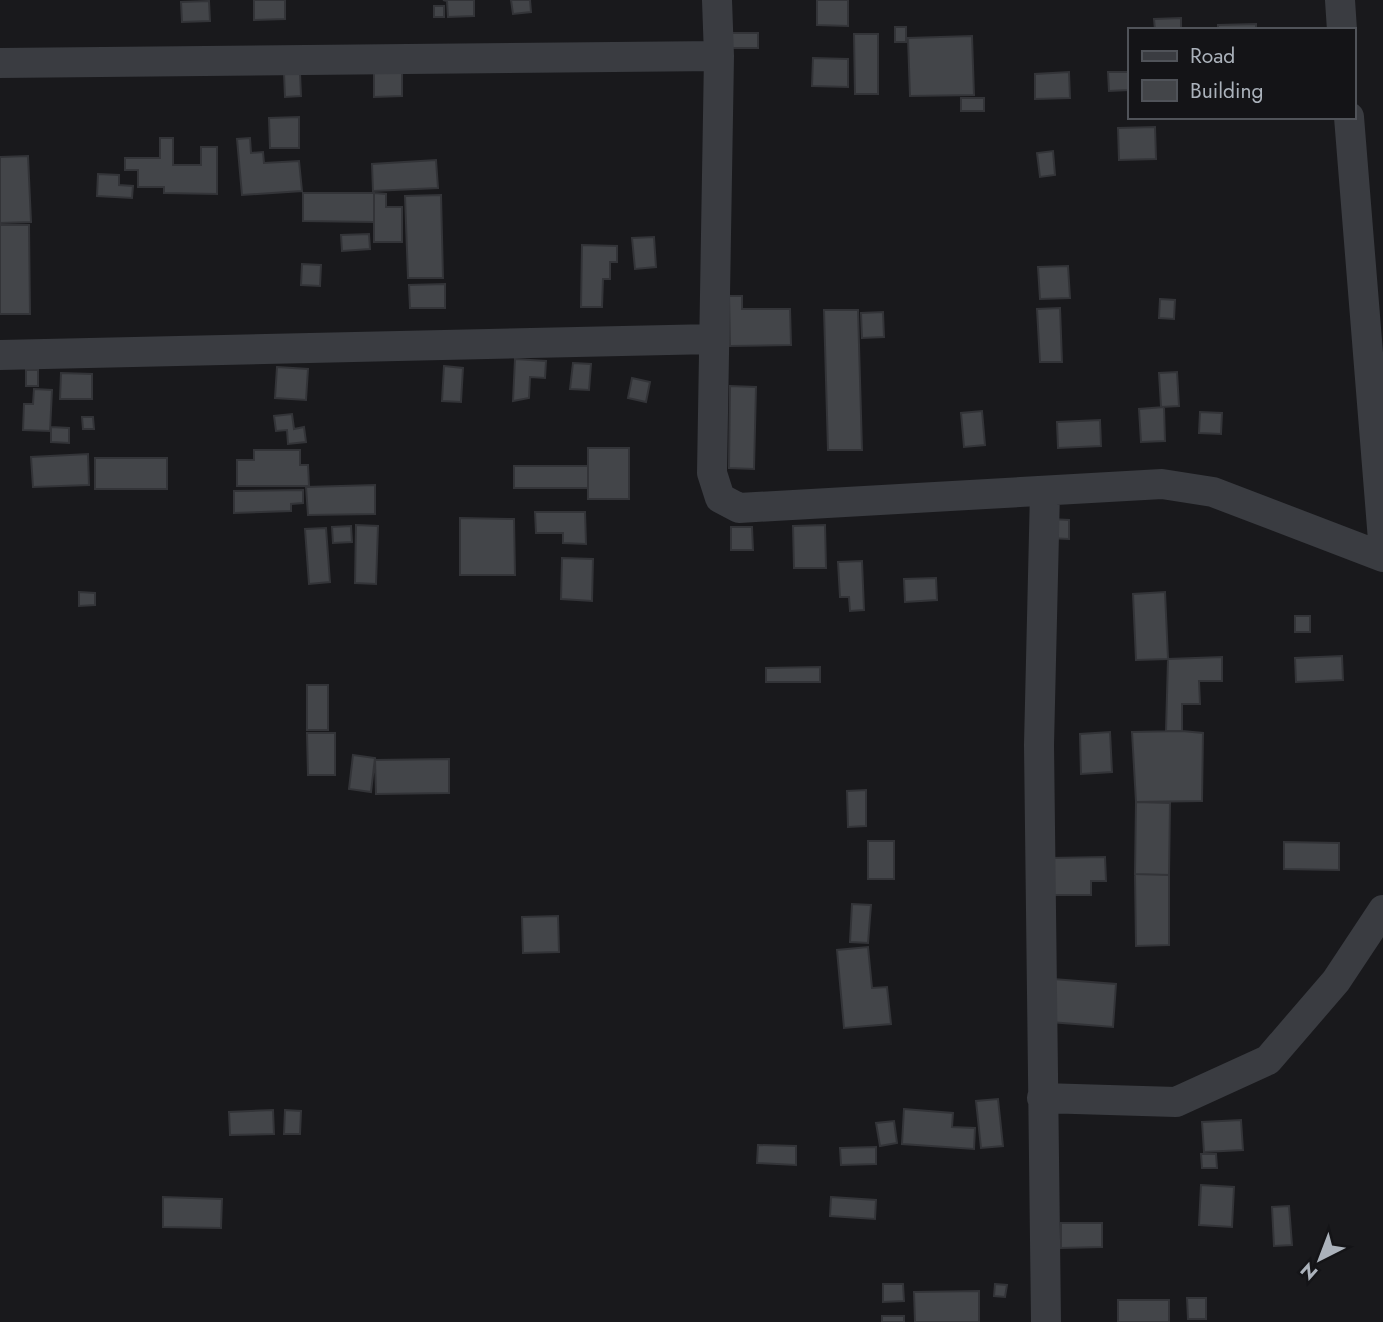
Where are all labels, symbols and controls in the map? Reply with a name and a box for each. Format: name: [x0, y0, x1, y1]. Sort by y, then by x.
legend: [1128, 28, 1355, 119]
text: Road: [1190, 41, 1235, 71]
text: Building: [1190, 76, 1263, 106]
north arrow: [1285, 1224, 1355, 1294]
text: N: [1294, 1256, 1324, 1286]

